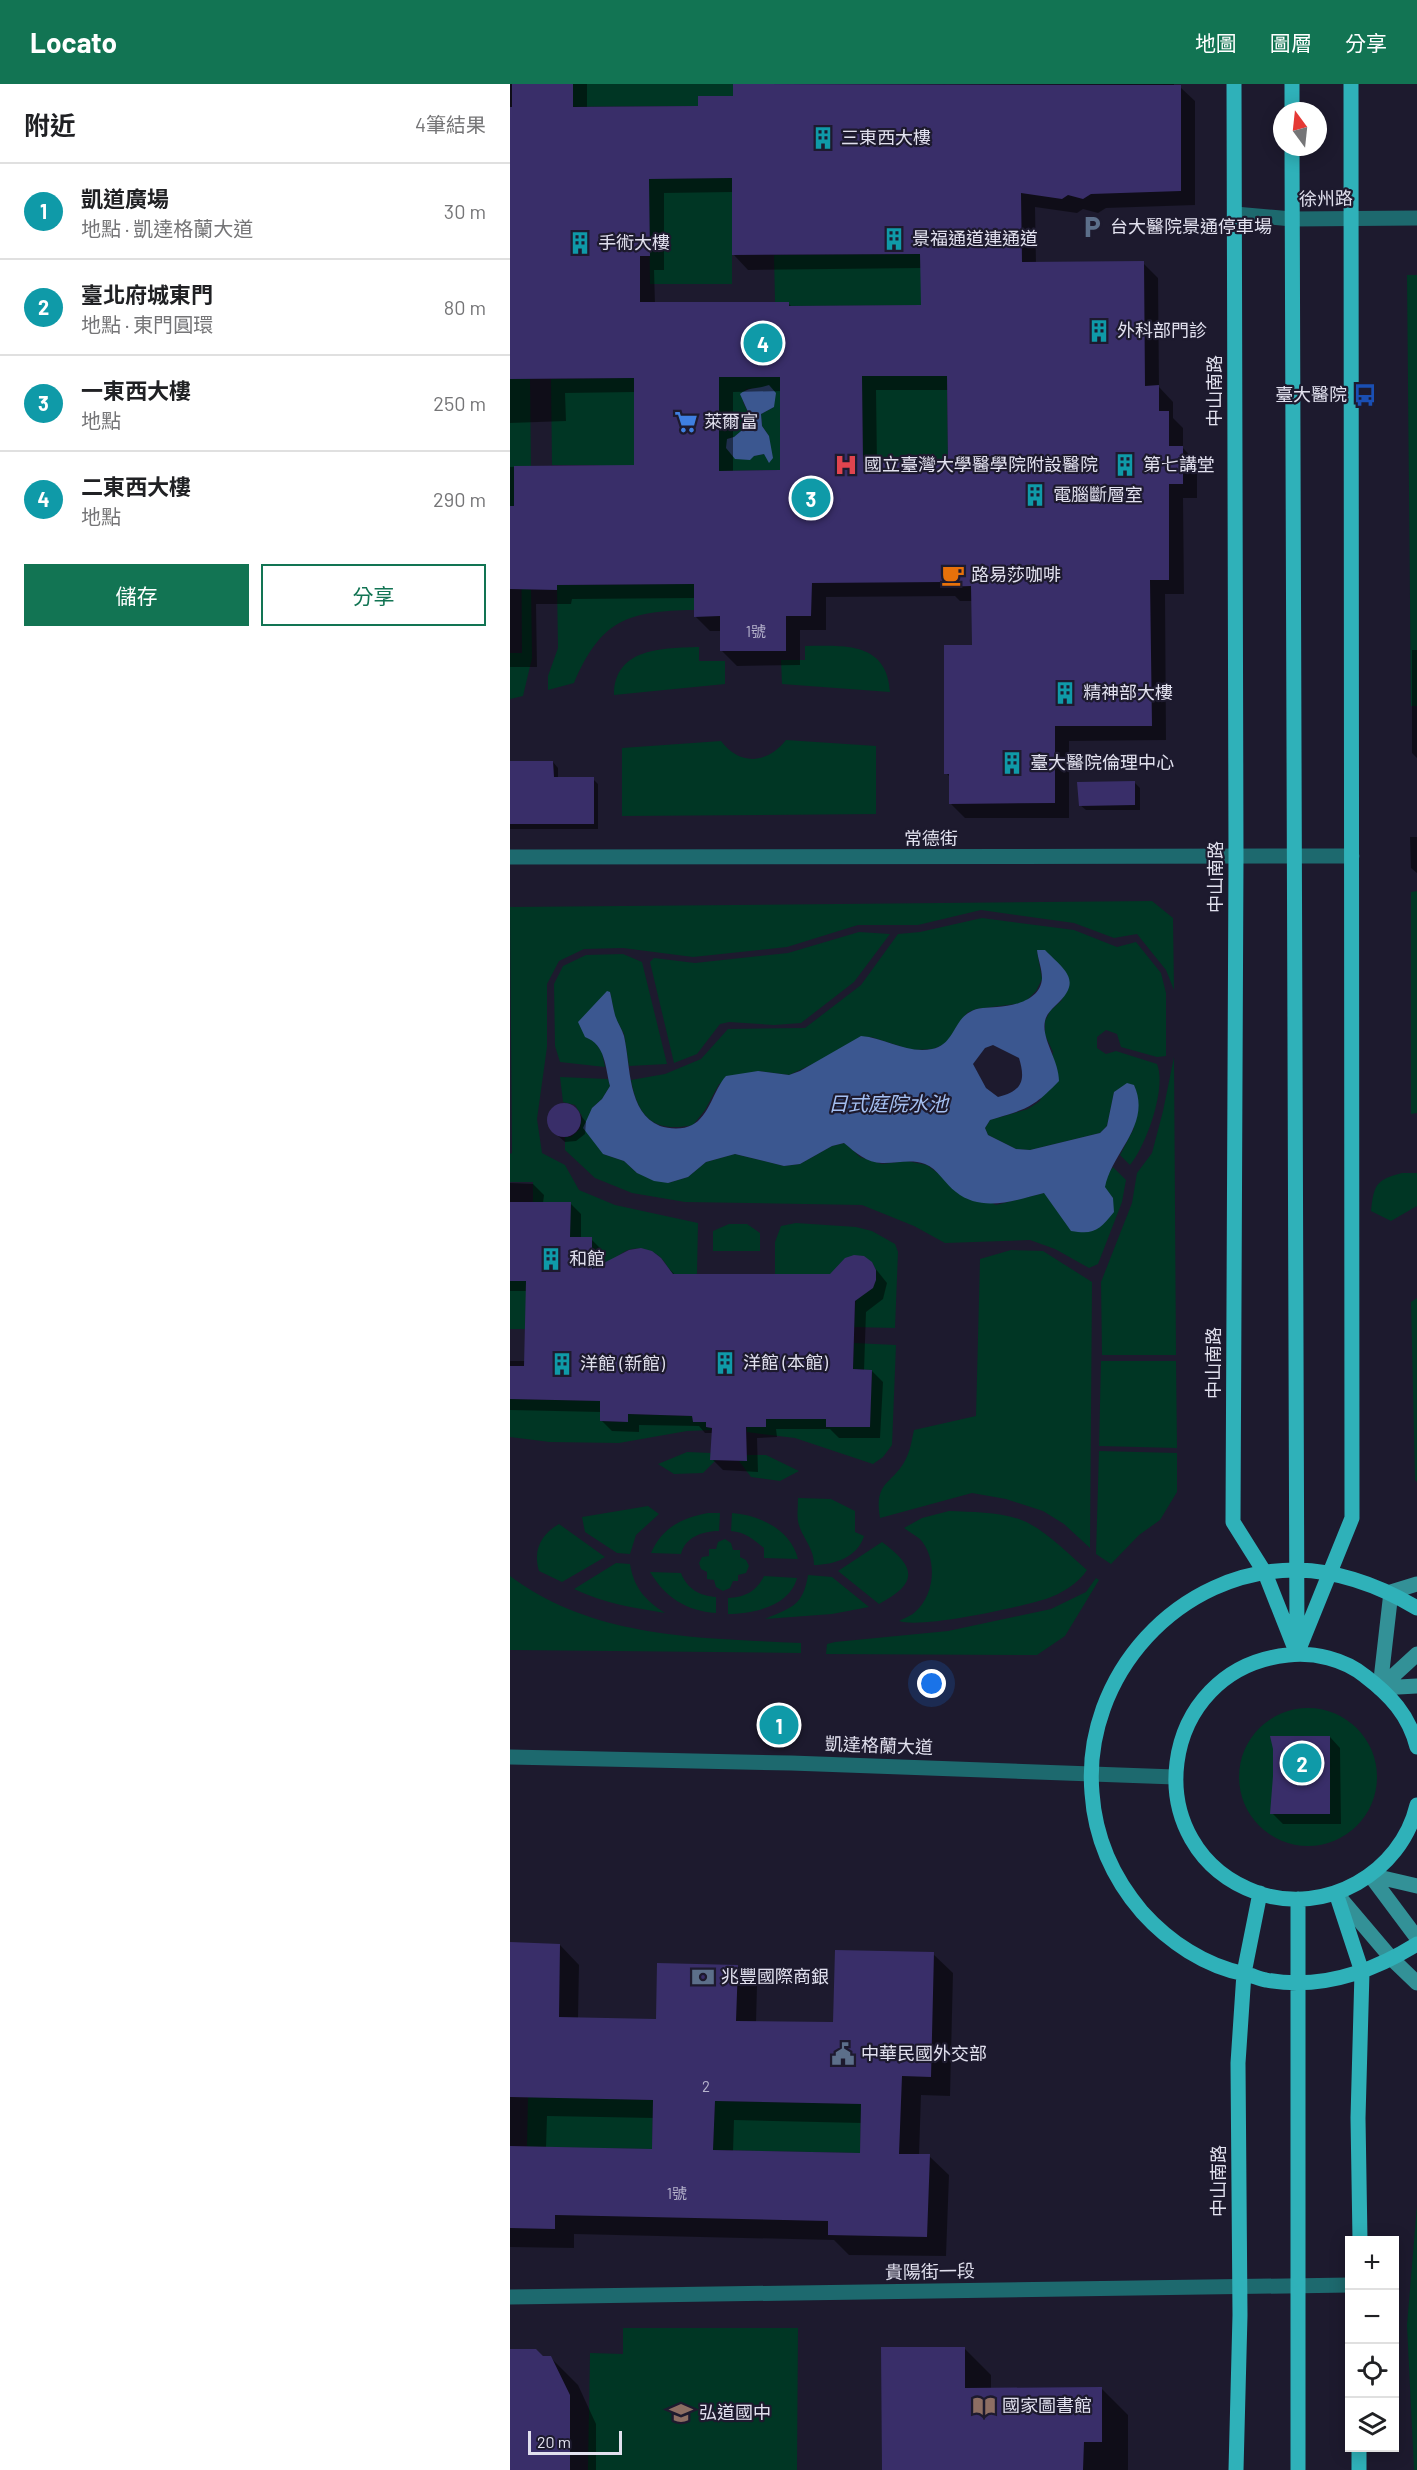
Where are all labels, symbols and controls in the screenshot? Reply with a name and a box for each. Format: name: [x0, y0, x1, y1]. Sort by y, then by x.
text: Locato: [30, 25, 117, 59]
text: 地圖: [1195, 30, 1237, 55]
text: 圖層: [1270, 30, 1312, 55]
text: 分享: [1345, 30, 1387, 55]
north arrow: [1273, 102, 1327, 156]
text: 附近: [24, 109, 76, 140]
text: 4筆結果: [415, 112, 486, 136]
building icon: 三東西大樓: [810, 125, 836, 151]
place label: 三東西大樓: [841, 126, 931, 148]
text: 凱道廣場: [81, 185, 169, 211]
street label: 徐州路: [1299, 187, 1353, 209]
text: 1: [40, 199, 47, 223]
text: 30 m: [444, 199, 486, 223]
parking icon: 台大醫院景通停車場: [1079, 214, 1105, 240]
place label: 台大醫院景通停車場: [1110, 215, 1272, 237]
text: 地點 · 凱達格蘭大道: [81, 216, 253, 240]
building icon: 景福通道連通道: [881, 226, 907, 252]
place label: 景福通道連通道: [912, 227, 1038, 249]
building icon: 手術大樓: [567, 230, 593, 256]
place label: 手術大樓: [598, 231, 670, 253]
text: 臺北府城東門: [81, 281, 213, 307]
text: 2: [38, 295, 49, 319]
text: 80 m: [444, 295, 486, 319]
text: 地點 · 東門圓環: [81, 312, 213, 336]
building icon: 外科部門診: [1086, 318, 1112, 344]
place label: 外科部門診: [1117, 319, 1207, 341]
pin: 4: [744, 320, 782, 366]
street label: 中山南路: [1203, 355, 1225, 427]
text: 一東西大樓: [81, 377, 191, 403]
bus stop icon: 臺大醫院: [1352, 382, 1378, 408]
place label: 臺大醫院: [1275, 383, 1347, 405]
text: 3: [38, 391, 49, 415]
text: 250 m: [433, 391, 486, 415]
text: 地點: [81, 408, 121, 432]
supermarket icon: 萊爾富: [673, 409, 699, 435]
place label: 萊爾富: [704, 410, 758, 432]
hospital icon: 國立臺灣大學醫學院附設醫院: [833, 452, 859, 478]
building icon: 第七講堂: [1112, 452, 1138, 478]
place label: 國立臺灣大學醫學院附設醫院: [864, 453, 1098, 475]
place label: 第七講堂: [1143, 453, 1215, 475]
text: 二東西大樓: [81, 473, 191, 499]
pin: 3: [792, 476, 830, 520]
building icon: 電腦斷層室: [1022, 482, 1048, 508]
place label: 電腦斷層室: [1053, 483, 1143, 505]
text: 4: [37, 487, 50, 511]
text: 290 m: [433, 487, 486, 511]
text: 地點: [81, 504, 121, 528]
cafe icon: 路易莎咖啡: [940, 562, 966, 588]
place label: 路易莎咖啡: [971, 563, 1061, 585]
button: 儲存: [24, 564, 249, 626]
button: 分享: [261, 564, 486, 626]
house number: 1號: [746, 622, 766, 640]
building icon: 精神部大樓: [1052, 680, 1078, 706]
place label: 精神部大樓: [1083, 681, 1173, 703]
building icon: 臺大醫院倫理中心: [999, 750, 1025, 776]
place label: 臺大醫院倫理中心: [1030, 751, 1174, 773]
street label: 常德街: [904, 827, 958, 849]
street label: 中山南路: [1204, 841, 1226, 913]
water label: 日式庭院水池: [828, 1091, 950, 1115]
building icon: 和館: [538, 1246, 564, 1272]
place label: 和館: [569, 1247, 605, 1269]
street label: 中山南路: [1202, 1327, 1224, 1399]
building icon: 洋館 (本館): [712, 1350, 738, 1376]
building icon: 洋館 (新館): [549, 1351, 575, 1377]
place label: 洋館 (本館): [743, 1351, 828, 1373]
place label: 洋館 (新館): [580, 1352, 665, 1374]
your location: [917, 1669, 946, 1698]
pin: 1: [760, 1702, 798, 1748]
street label: 凱達格蘭大道: [825, 1732, 933, 1758]
pin: 2: [1282, 1740, 1322, 1786]
bank icon: 兆豐國際商銀: [690, 1964, 716, 1990]
place label: 兆豐國際商銀: [721, 1965, 829, 1987]
public building icon: 中華民國外交部: [830, 2041, 856, 2067]
place label: 中華民國外交部: [861, 2042, 987, 2064]
house number: 2: [702, 2077, 710, 2095]
street label: 中山南路: [1207, 2145, 1229, 2217]
house number: 1號: [667, 2184, 687, 2202]
map controls: [1345, 2236, 1399, 2452]
button: +: [1345, 2236, 1399, 2290]
street label: 貴陽街一段: [885, 2259, 975, 2283]
button: −: [1345, 2290, 1399, 2344]
button: locate: [1345, 2344, 1399, 2398]
library icon: 國家圖書館: [971, 2393, 997, 2419]
place label: 國家圖書館: [1002, 2394, 1092, 2416]
button: layers: [1345, 2398, 1399, 2452]
school or university icon: 弘道國中: [668, 2400, 694, 2426]
place label: 弘道國中: [699, 2401, 771, 2423]
scale bar: [528, 2428, 622, 2456]
text: 20 m: [537, 2432, 571, 2451]

